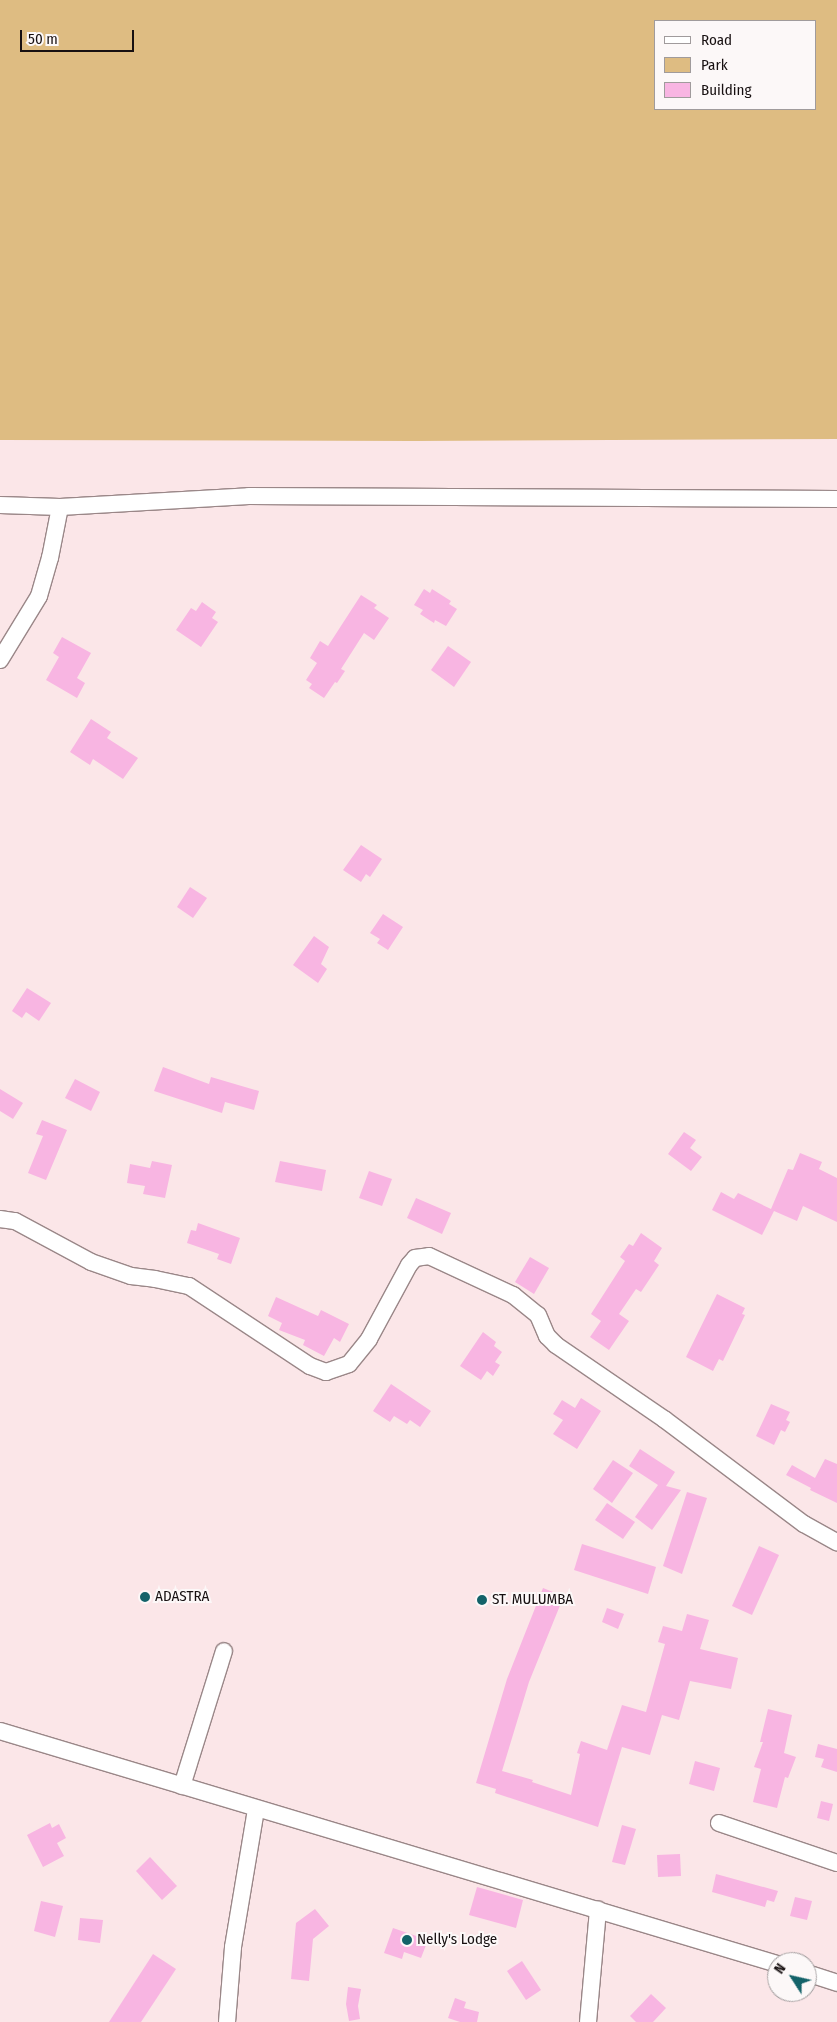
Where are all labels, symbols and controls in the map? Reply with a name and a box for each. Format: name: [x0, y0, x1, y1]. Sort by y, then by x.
scale bar: [22, 20, 136, 52]
legend: [654, 20, 817, 110]
text: 50 m: [28, 30, 58, 48]
text: Road: [701, 31, 732, 49]
text: Park: [701, 56, 728, 74]
text: Building: [701, 81, 752, 99]
place label: ADASTRA: [155, 1588, 209, 1606]
marker: ADASTRA: [139, 1591, 151, 1603]
place label: ST. MULUMBA: [492, 1591, 573, 1609]
marker: ST. MULUMBA: [476, 1594, 488, 1606]
place label: Nelly's Lodge: [417, 1931, 497, 1949]
marker: Nelly's Lodge: [401, 1934, 413, 1946]
north arrow: [767, 1952, 817, 2002]
text: N: [771, 1960, 789, 1977]

